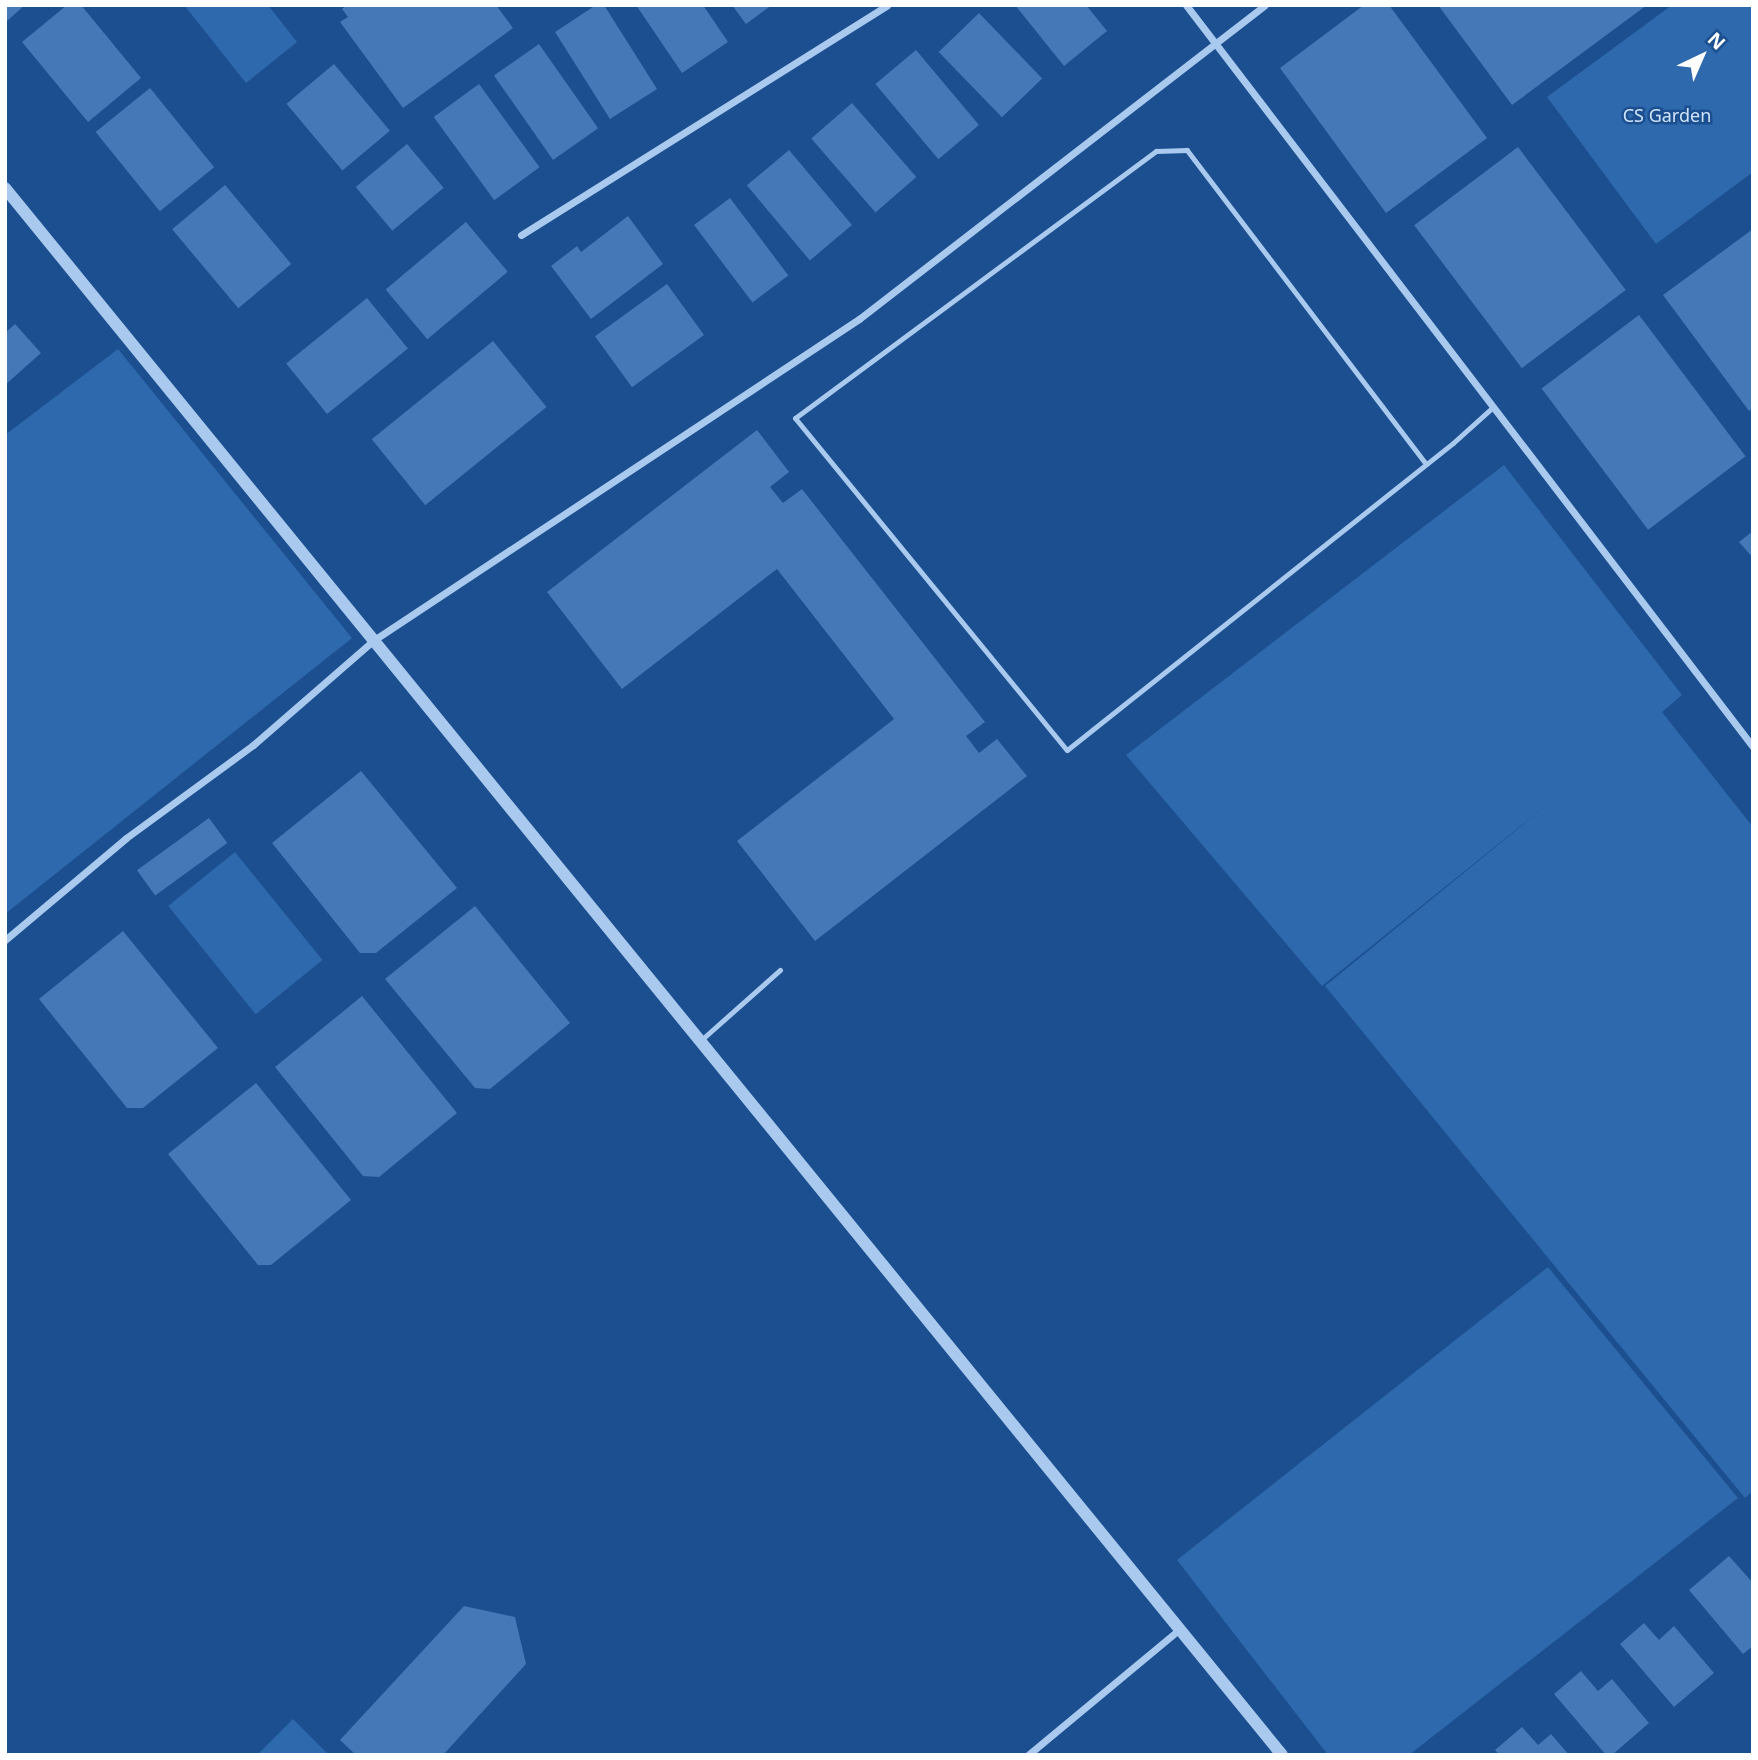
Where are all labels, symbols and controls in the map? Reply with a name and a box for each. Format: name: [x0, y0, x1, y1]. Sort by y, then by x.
north arrow: [1667, 21, 1737, 91]
text: N: [1702, 26, 1731, 56]
park label: CS Garden: [1623, 104, 1711, 126]

